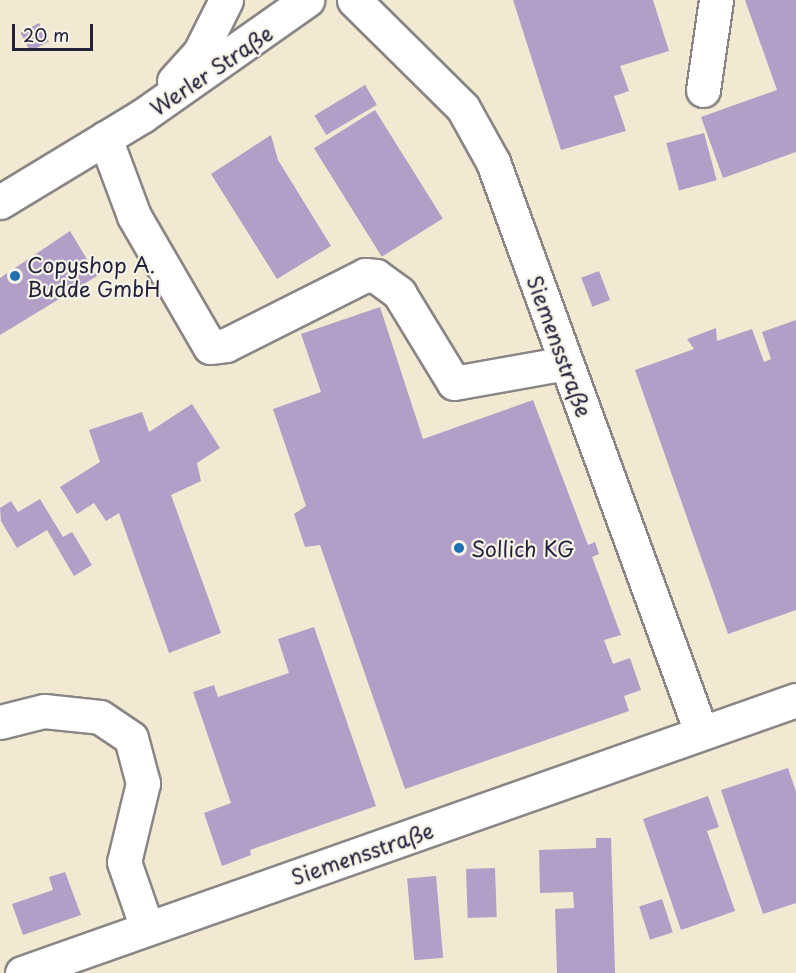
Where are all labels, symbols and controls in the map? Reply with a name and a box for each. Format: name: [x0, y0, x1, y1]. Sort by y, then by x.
scale bar: [15, 12, 96, 50]
street label: Werler Straße: [144, 19, 278, 121]
text: 20 m: [23, 21, 69, 48]
place label: Copyshop A. Budde GmbH: [27, 251, 160, 301]
marker: Copyshop A. Budde GmbH: [8, 269, 22, 283]
street label: Siemensstraße: [523, 272, 597, 420]
place label: Sollich KG: [471, 535, 575, 561]
marker: Sollich KG: [452, 541, 466, 555]
street label: Siemensstraße: [287, 817, 437, 889]

